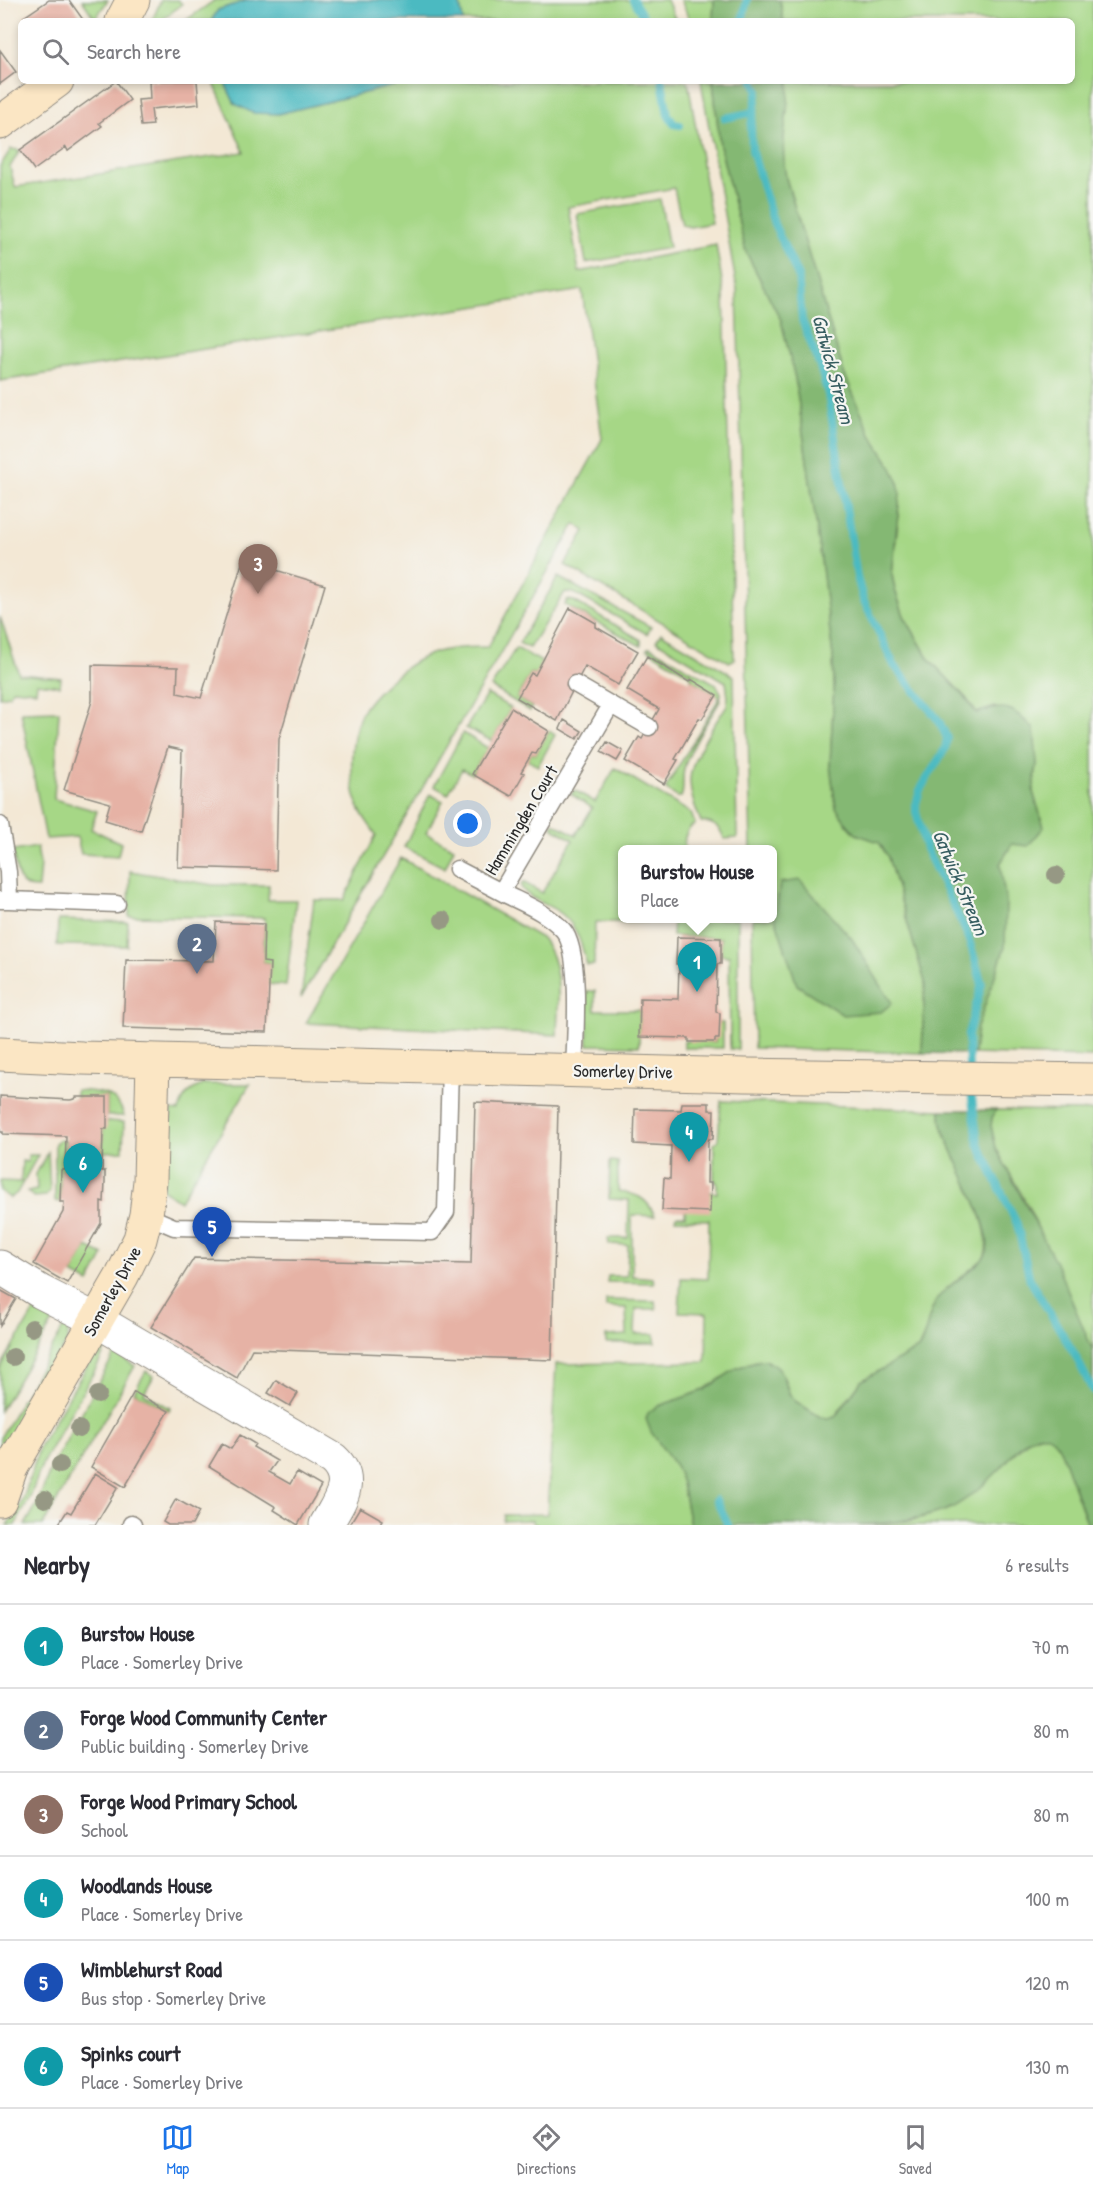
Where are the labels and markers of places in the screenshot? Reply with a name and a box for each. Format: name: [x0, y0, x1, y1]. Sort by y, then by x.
pin: 3: [238, 544, 278, 594]
pin: 2: [178, 924, 216, 974]
pin: 1: [678, 942, 716, 992]
pin: 4: [670, 1112, 708, 1162]
pin: 6: [64, 1144, 103, 1193]
pin: 5: [192, 1208, 232, 1257]

